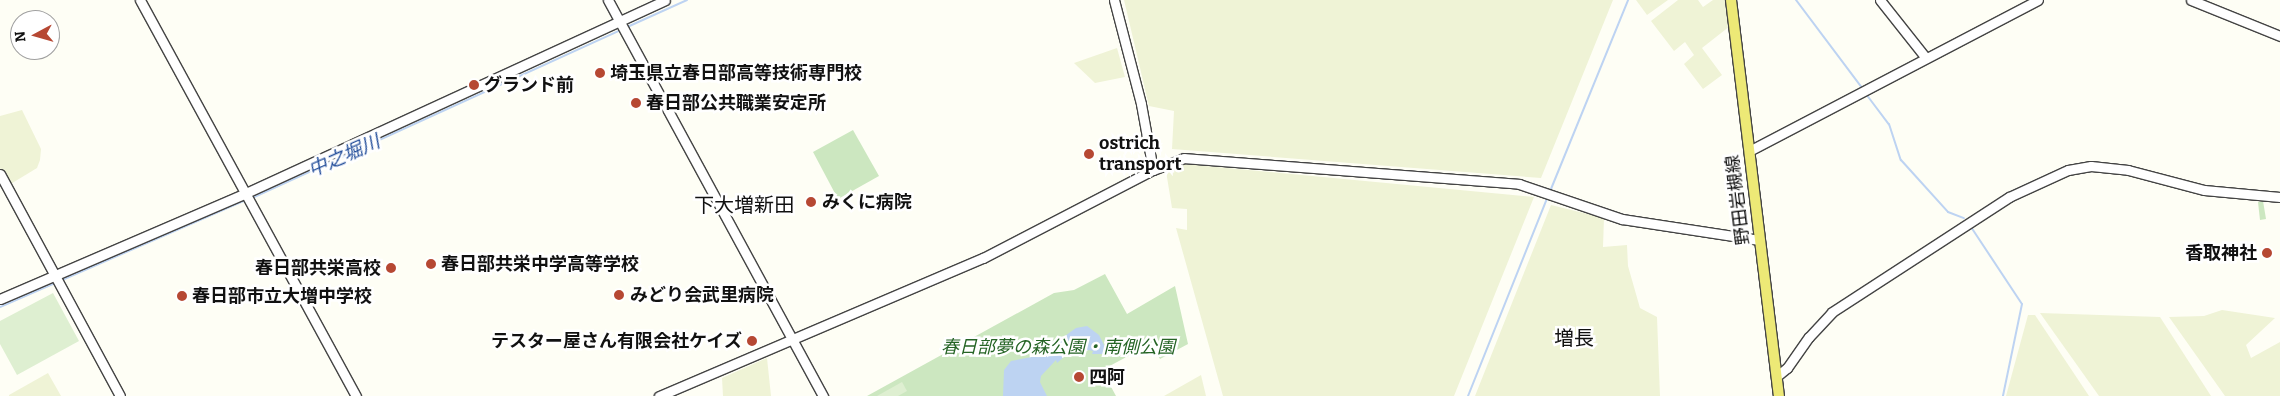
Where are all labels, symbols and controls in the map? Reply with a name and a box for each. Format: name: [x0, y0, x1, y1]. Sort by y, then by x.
north arrow: [10, 10, 60, 60]
text: N: [12, 30, 30, 43]
place label: 埼玉県立春日部高等技術専門校: [610, 62, 862, 84]
marker: 埼玉県立春日部高等技術専門校: [594, 67, 606, 79]
place label: グランド前: [484, 74, 574, 96]
marker: グランド前: [468, 79, 480, 91]
place label: 春日部公共職業安定所: [646, 92, 826, 114]
marker: 春日部公共職業安定所: [630, 97, 642, 109]
water label: 中之堀川: [305, 130, 383, 182]
place label: ostrich transport: [1099, 133, 1182, 176]
marker: ostrich transport: [1083, 148, 1095, 160]
street label: 野田岩槻線: [1722, 154, 1754, 246]
place label: みくに病院: [822, 191, 912, 213]
district label: 下大増新田: [694, 193, 794, 217]
marker: みくに病院: [804, 195, 818, 209]
place label: 香取神社: [2185, 242, 2257, 264]
marker: 香取神社: [2261, 247, 2273, 259]
place label: 春日部共栄中学高等学校: [441, 253, 639, 275]
place label: 春日部共栄高校: [255, 257, 381, 279]
marker: 春日部共栄中学高等学校: [425, 258, 437, 270]
marker: 春日部共栄高校: [385, 262, 397, 274]
place label: みどり会武里病院: [630, 284, 774, 306]
place label: 春日部市立大増中学校: [192, 285, 372, 307]
marker: みどり会武里病院: [612, 288, 626, 302]
marker: 春日部市立大増中学校: [176, 290, 188, 302]
district label: 増長: [1554, 326, 1594, 350]
place label: テスター屋さん有限会社ケイズ: [490, 330, 742, 352]
marker: テスター屋さん有限会社ケイズ: [746, 335, 758, 347]
park label: 春日部夢の森公園・南側公園: [941, 336, 1175, 358]
place label: 四阿: [1089, 366, 1125, 388]
marker: 四阿: [1073, 371, 1085, 383]

